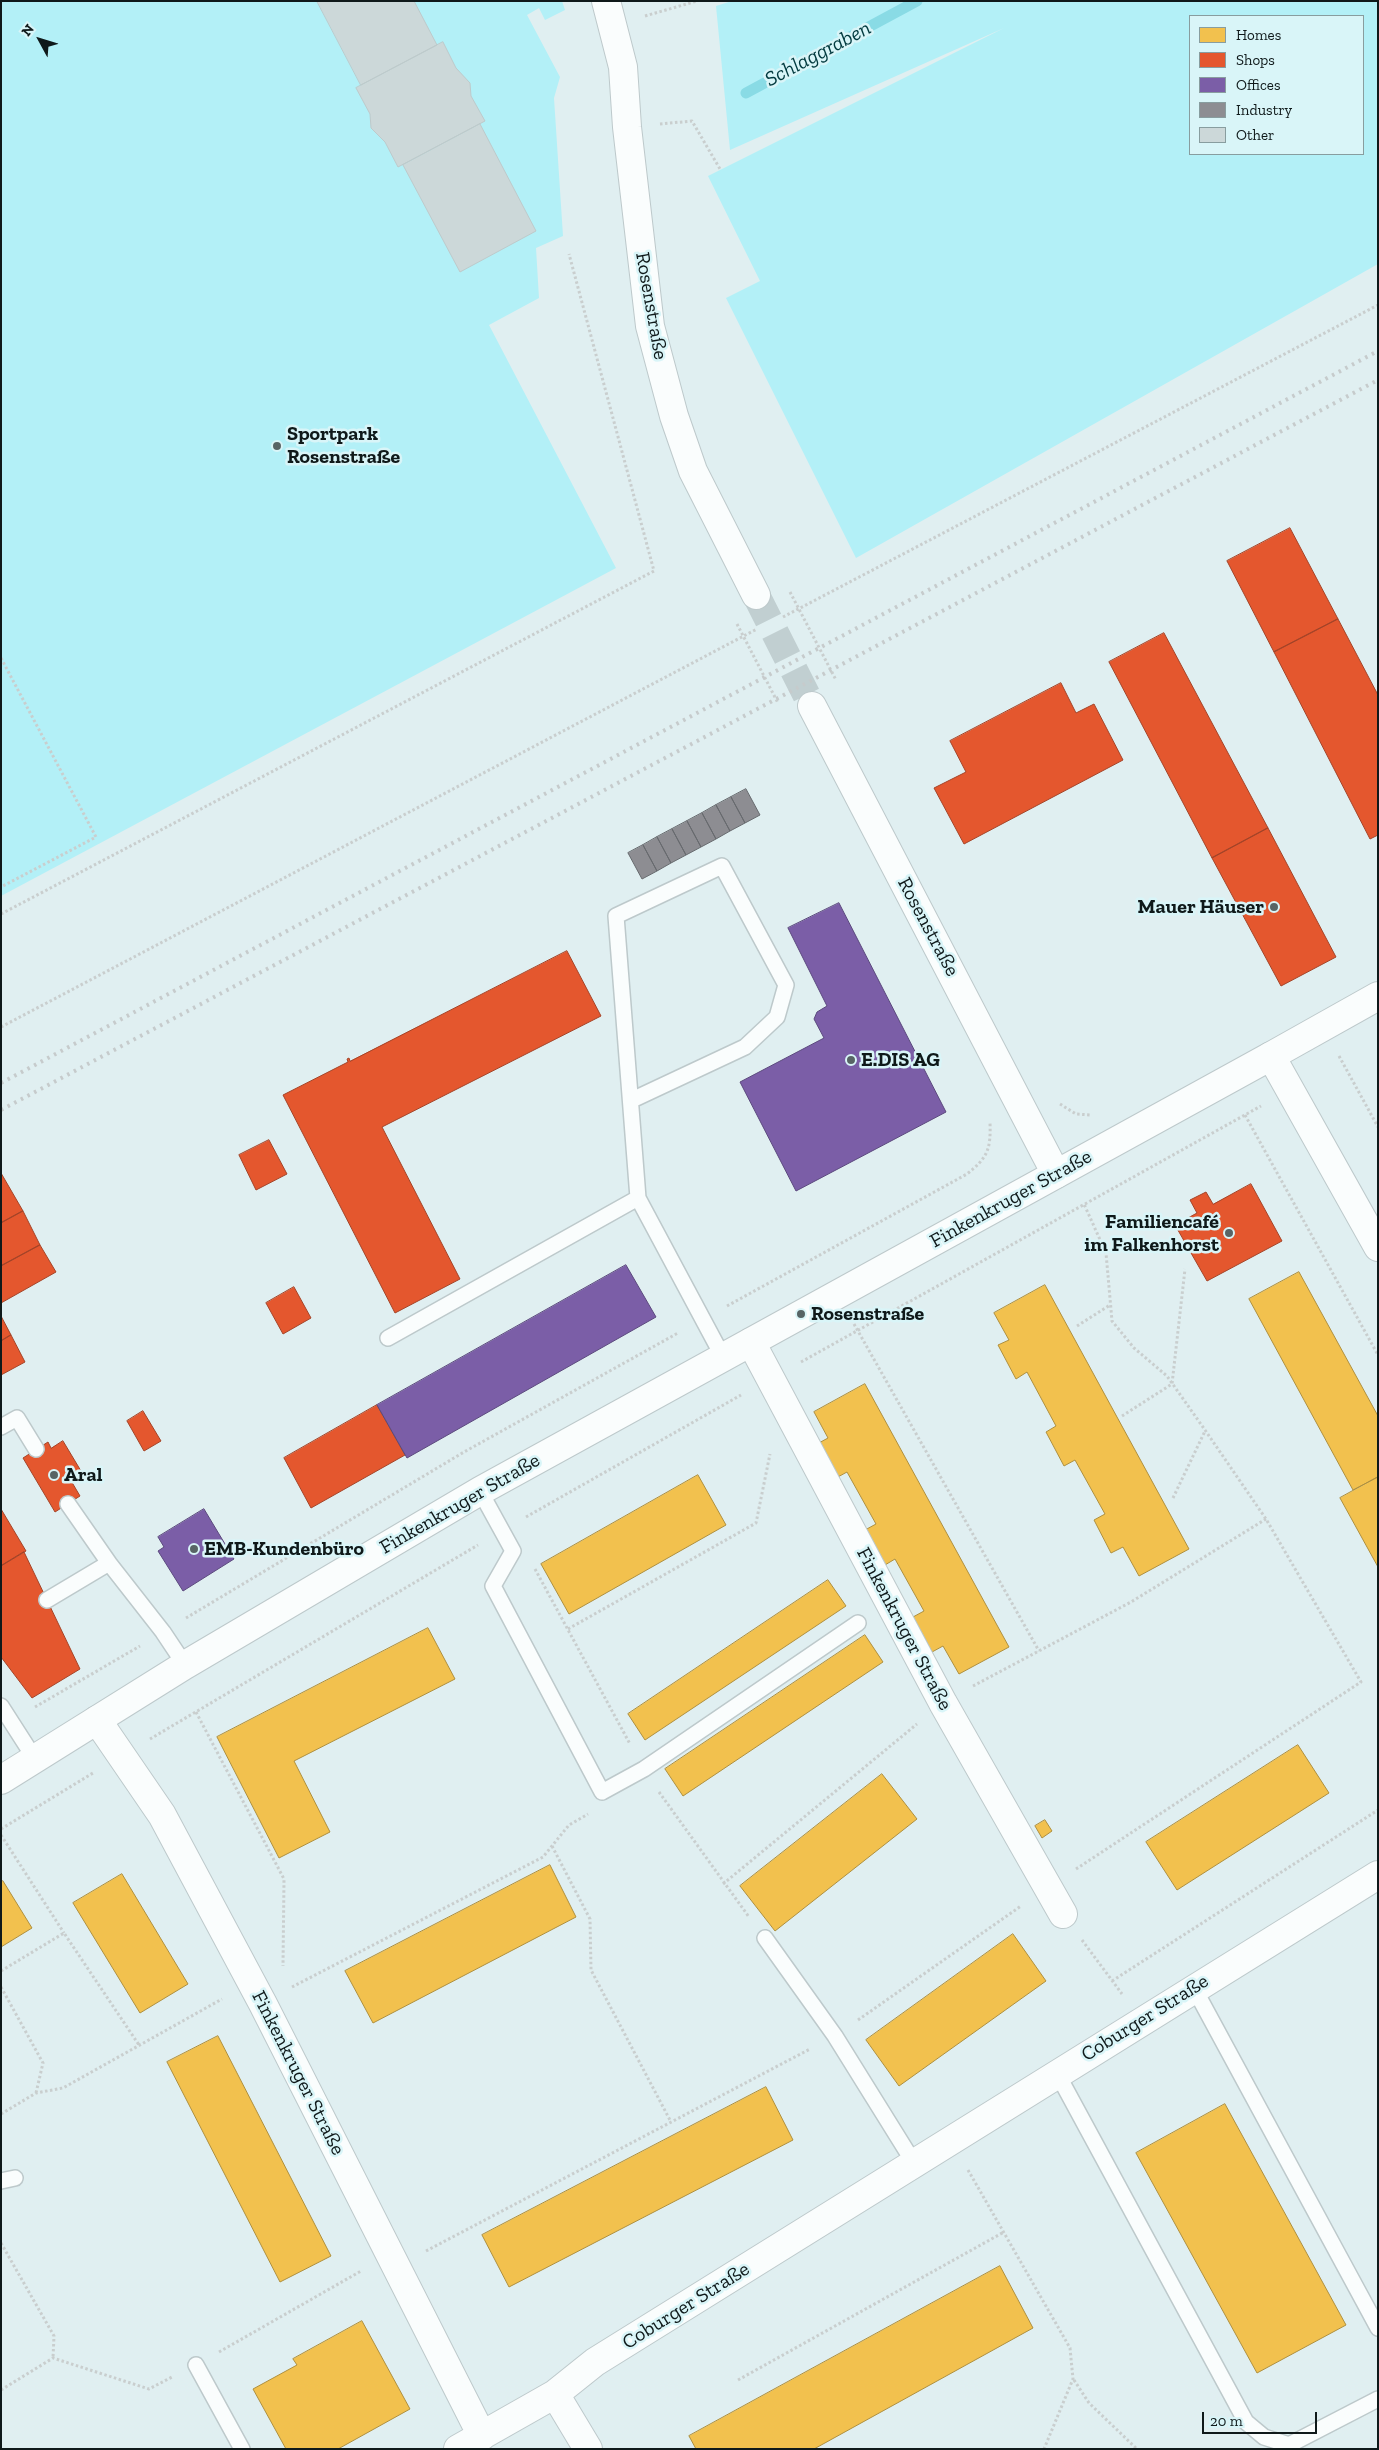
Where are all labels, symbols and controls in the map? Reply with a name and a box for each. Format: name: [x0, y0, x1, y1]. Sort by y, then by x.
north arrow: [15, 15, 65, 65]
legend: [1189, 15, 1364, 155]
water label: Schlaggraben: [761, 16, 875, 92]
text: N: [18, 21, 38, 40]
text: Homes: [1236, 26, 1281, 44]
text: Shops: [1236, 51, 1275, 69]
text: Offices: [1236, 76, 1280, 94]
text: Industry: [1236, 101, 1292, 119]
text: Other: [1236, 126, 1274, 144]
street label: Rosenstraße: [630, 250, 672, 362]
place label: Sportpark Rosenstraße: [287, 422, 400, 469]
marker: Sportpark Rosenstraße: [271, 440, 283, 452]
street label: Rosenstraße: [892, 873, 964, 981]
place label: Mauer Häuser: [1138, 895, 1264, 919]
marker: Mauer Häuser: [1268, 901, 1280, 913]
place label: E.DIS AG: [861, 1048, 940, 1072]
marker: E.DIS AG: [845, 1054, 857, 1066]
street label: Finkenkruger Straße: [926, 1145, 1096, 1253]
place label: Familiencafé im Falkenhorst: [1084, 1210, 1219, 1257]
marker: Familiencafé im Falkenhorst: [1223, 1227, 1235, 1239]
place label: Rosenstraße: [811, 1302, 924, 1326]
marker: Rosenstraße: [795, 1308, 807, 1320]
street label: Finkenkruger Straße: [376, 1448, 544, 1560]
place label: Aral: [64, 1463, 102, 1487]
marker: Aral: [48, 1469, 60, 1481]
place label: EMB-Kundenbüro: [204, 1537, 364, 1561]
marker: EMB-Kundenbüro: [188, 1543, 200, 1555]
street label: Finkenkruger Straße: [851, 1543, 957, 1715]
street label: Coburger Straße: [1077, 1969, 1213, 2067]
street label: Finkenkruger Straße: [246, 1987, 350, 2159]
street label: Coburger Straße: [618, 2257, 754, 2355]
scale bar: [1204, 2402, 1319, 2434]
text: 20 m: [1210, 2412, 1243, 2430]

